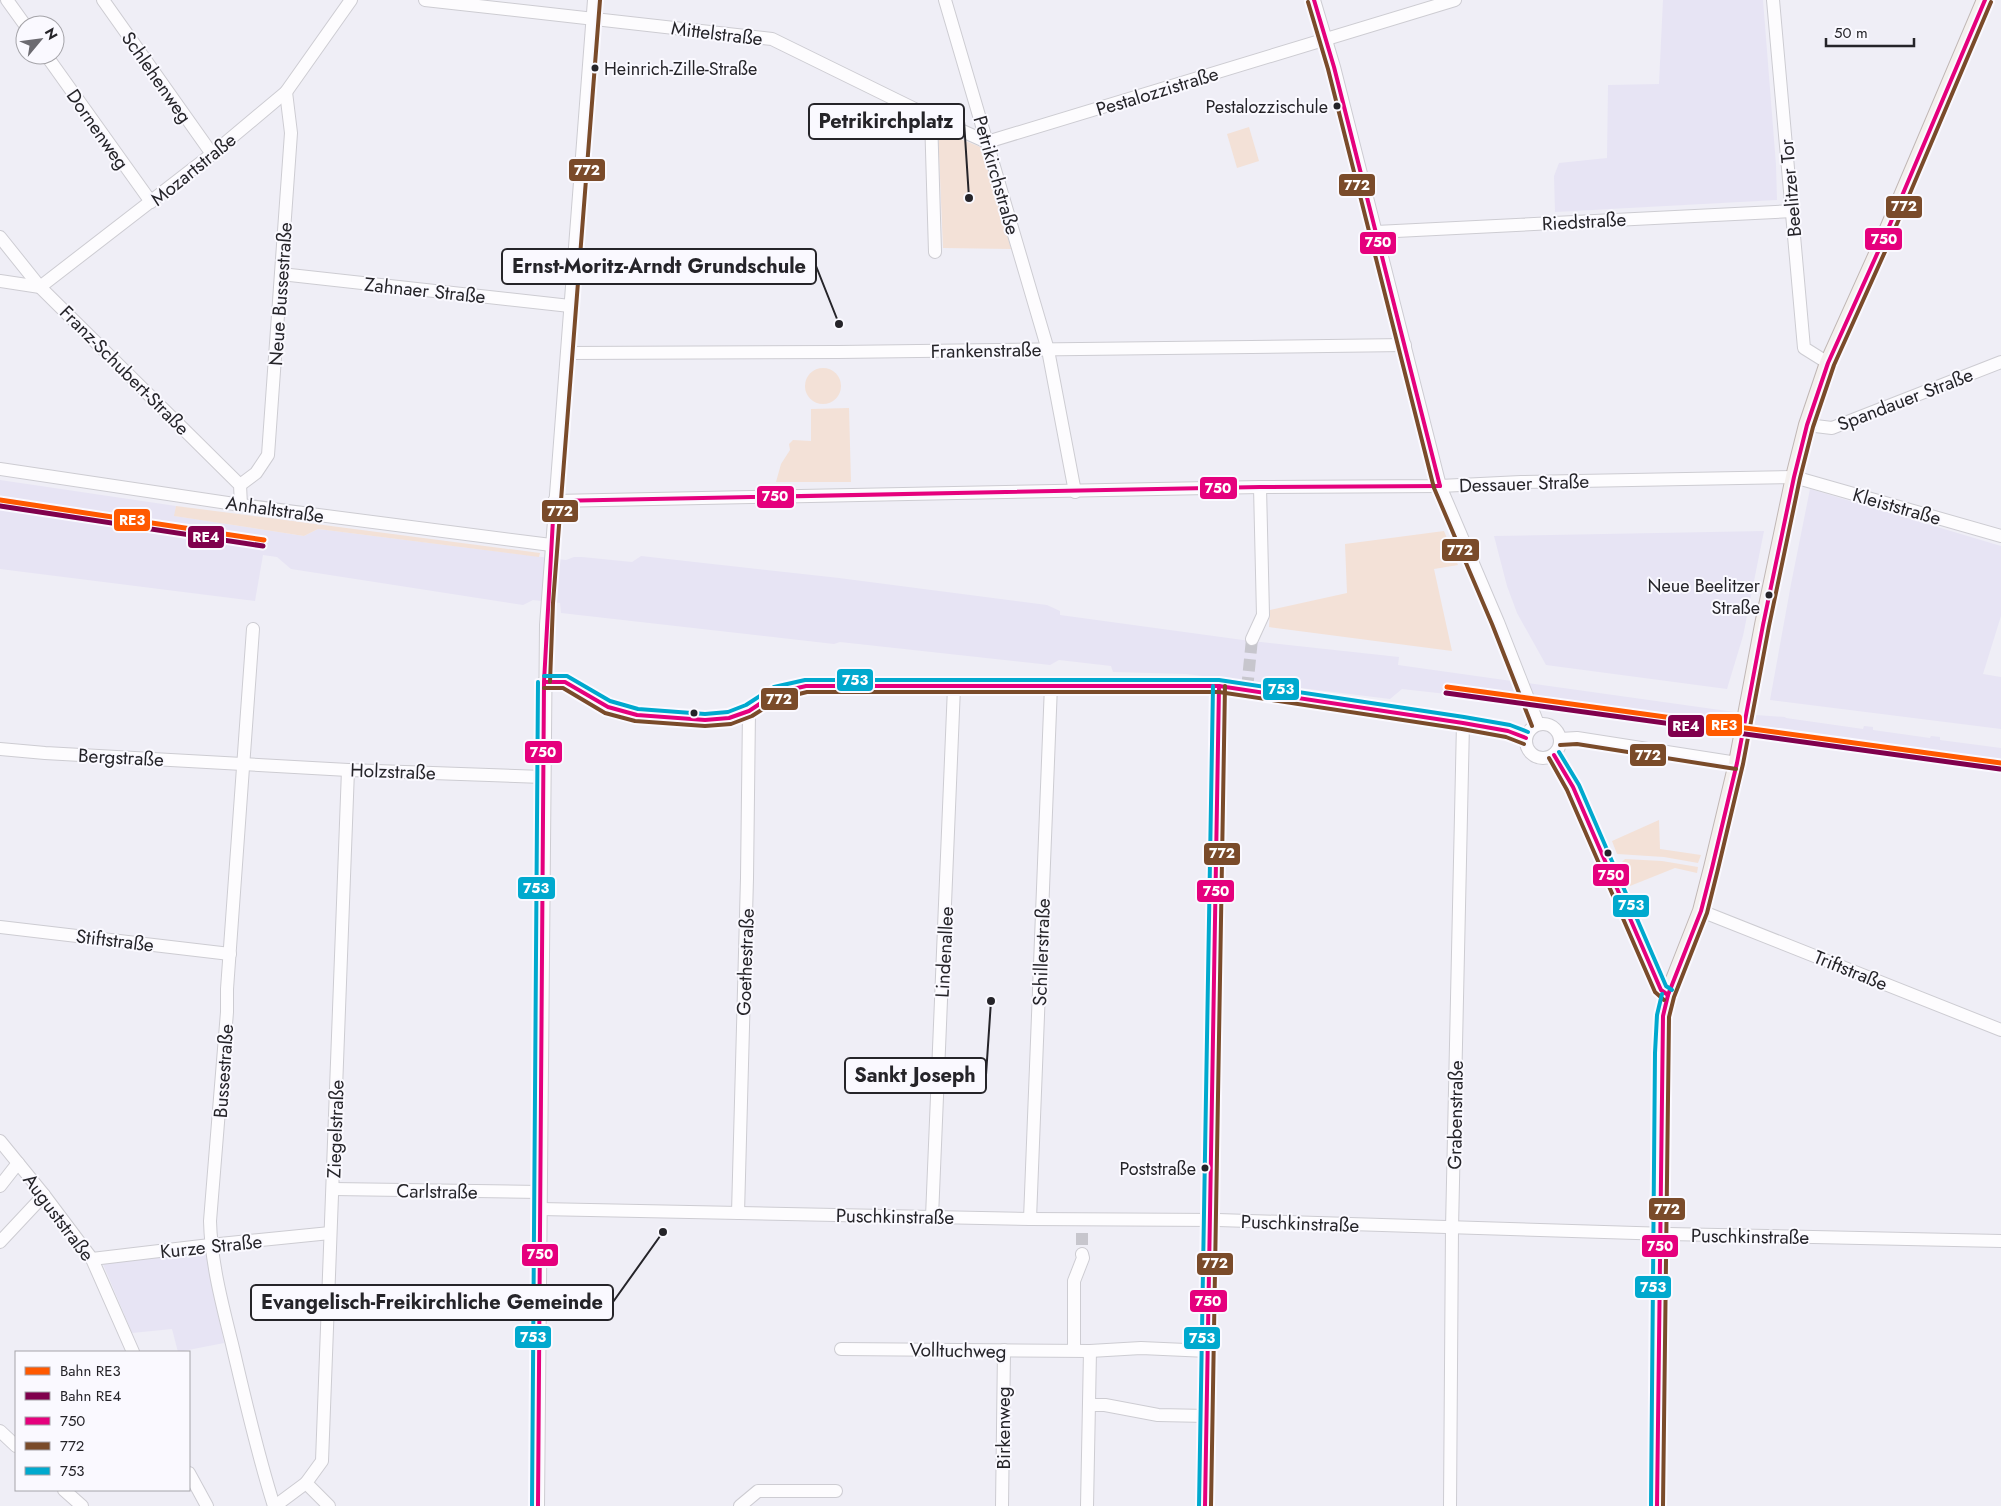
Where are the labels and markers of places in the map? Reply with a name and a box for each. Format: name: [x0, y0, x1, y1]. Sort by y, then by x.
place label: Heinrich-Zille-Straße: [604, 56, 757, 82]
marker: Heinrich-Zille-Straße: [590, 63, 600, 73]
place label: Pestalozzischule: [1206, 94, 1328, 120]
marker: Pestalozzischule: [1332, 101, 1342, 111]
callout: Petrikirchplatz: [809, 104, 964, 139]
callout: Ernst-Moritz-Arndt Grundschule: [502, 249, 816, 284]
place label: Neue Beelitzer Straße: [1647, 573, 1761, 621]
marker: Neue Beelitzer Straße: [1764, 590, 1774, 600]
unlabelled marker: [689, 708, 699, 718]
unlabelled marker: [1603, 848, 1613, 858]
callout: Sankt Joseph: [845, 1058, 986, 1093]
place label: Poststraße: [1119, 1156, 1196, 1182]
marker: Poststraße: [1200, 1163, 1210, 1173]
callout: Evangelisch-Freikirchliche Gemeinde: [251, 1285, 613, 1320]

